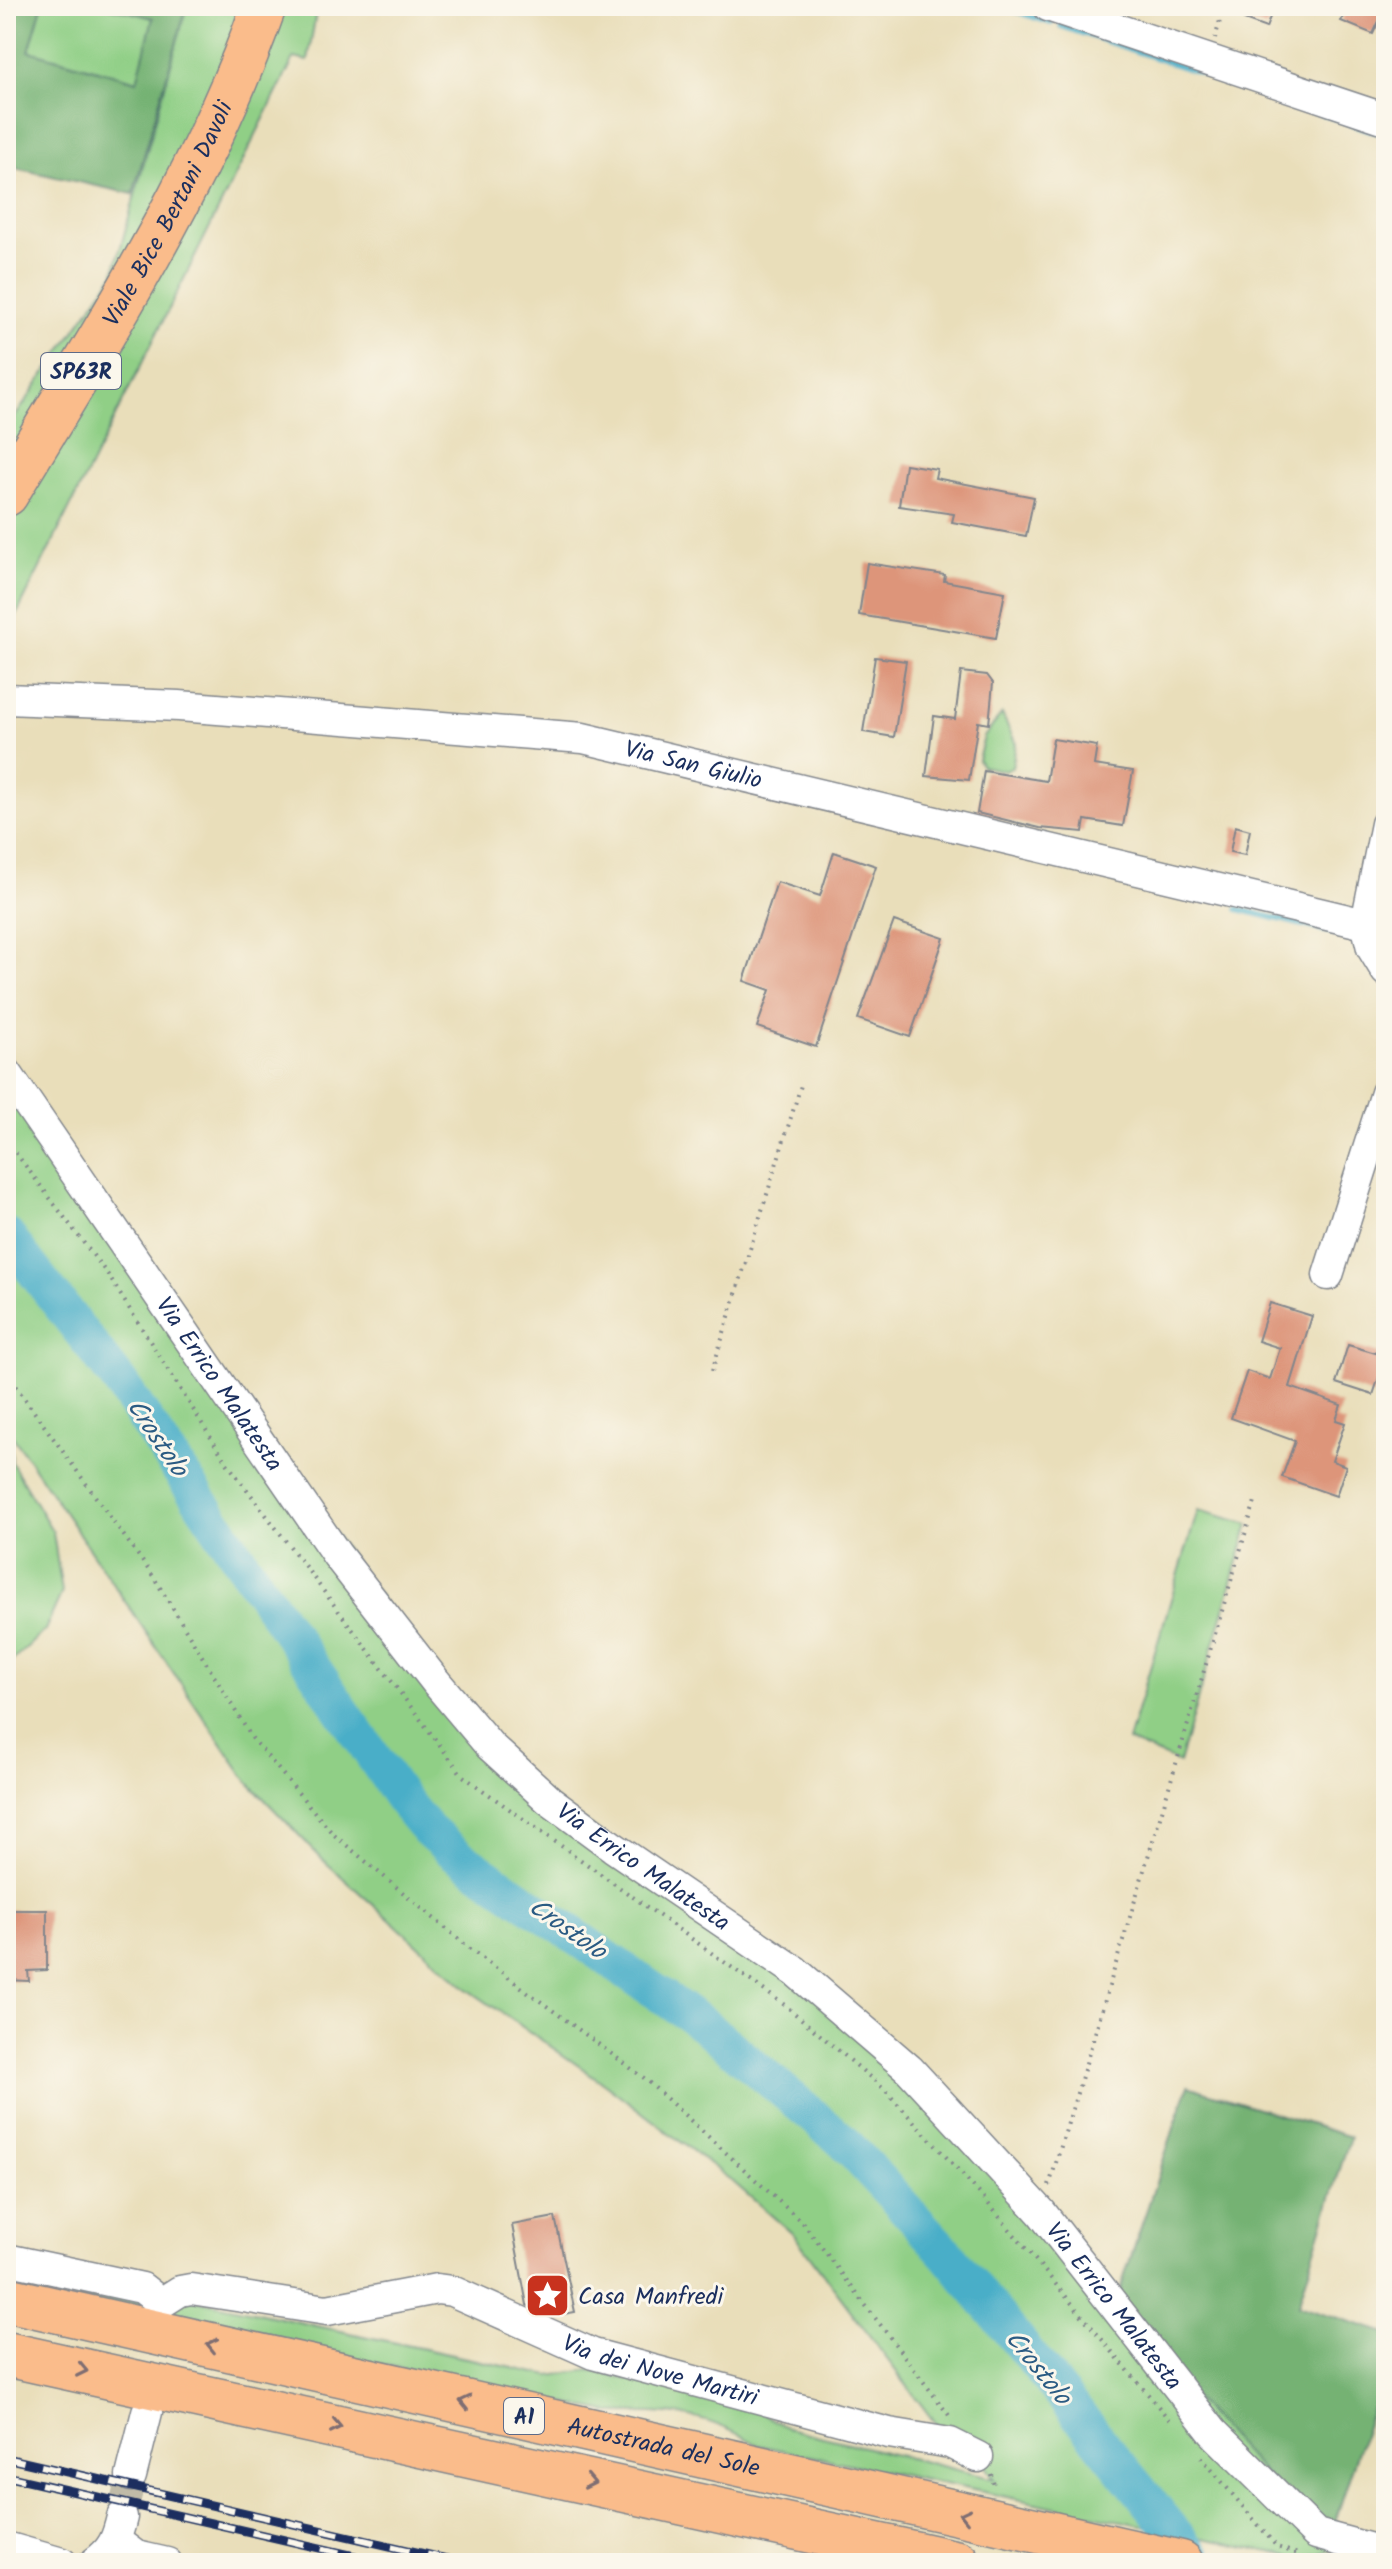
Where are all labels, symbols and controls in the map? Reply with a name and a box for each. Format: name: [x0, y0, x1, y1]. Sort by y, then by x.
street label: Viale Bice Bertani Davoli: [93, 94, 245, 335]
road number: SP63R: [41, 353, 121, 389]
street label: Via San Giulio: [620, 731, 766, 801]
street label: Via Errico Malatesta: [145, 1289, 292, 1480]
water label: Crostolo: [115, 1390, 199, 1488]
street label: Via Errico Malatesta: [547, 1793, 738, 1942]
water label: Crostolo: [519, 1887, 616, 1973]
street label: Via Errico Malatesta: [1035, 2214, 1192, 2399]
place icon: Casa Manfredi: [523, 2272, 571, 2320]
place label: Casa Manfredi: [578, 2278, 724, 2317]
water label: Crostolo: [994, 2321, 1083, 2417]
street label: Via dei Nove Martiri: [555, 2325, 763, 2419]
one-way arrow: [205, 2337, 219, 2354]
one-way arrow: [75, 2361, 89, 2378]
one-way arrow: [459, 2395, 473, 2412]
road number: A1: [504, 2398, 544, 2434]
street label: Autostrada del Sole: [563, 2408, 764, 2489]
one-way arrow: [329, 2417, 342, 2434]
one-way arrow: [583, 2473, 596, 2490]
one-way arrow: [959, 2507, 972, 2524]

